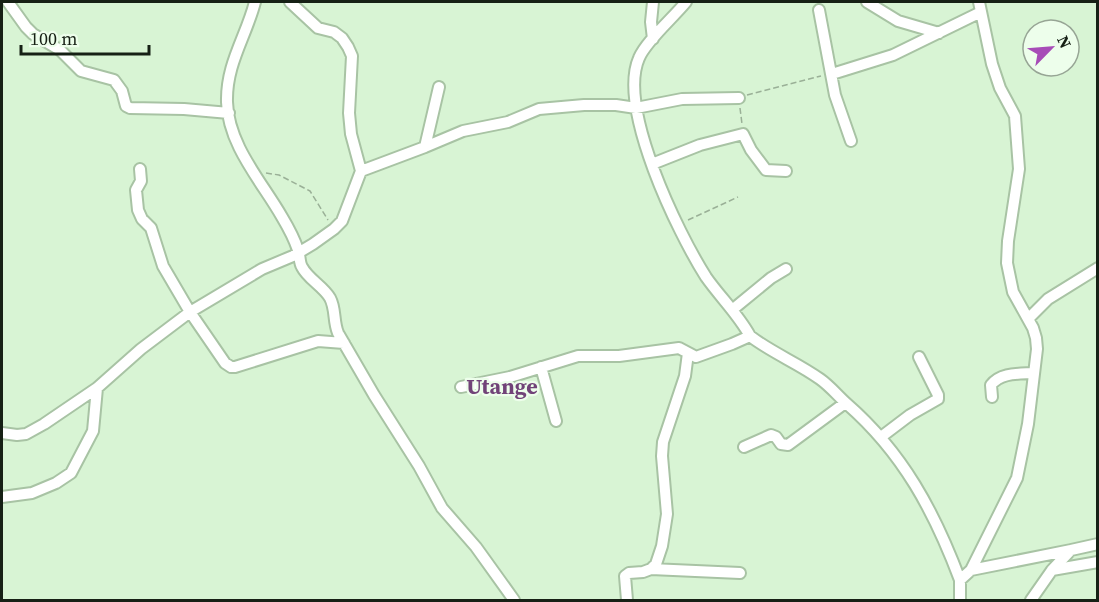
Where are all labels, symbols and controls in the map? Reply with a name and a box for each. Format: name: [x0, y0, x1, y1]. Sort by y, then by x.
scale bar: [21, 18, 148, 56]
north arrow: [1021, 18, 1081, 78]
text: 100 m: [30, 26, 77, 51]
text: N: [1052, 32, 1077, 52]
district label: Utange: [466, 371, 538, 401]

